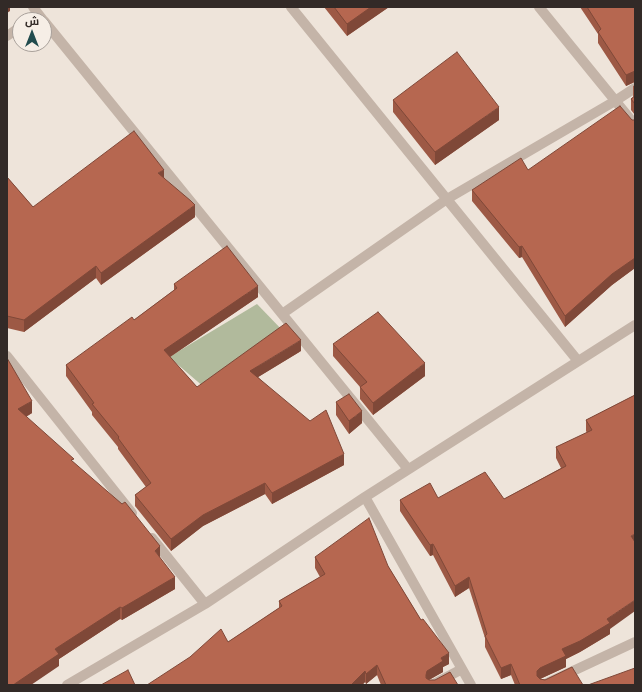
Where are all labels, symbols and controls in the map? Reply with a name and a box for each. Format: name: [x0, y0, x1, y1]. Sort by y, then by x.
north arrow: [12, 12, 52, 52]
text: ش: [25, 14, 39, 28]

